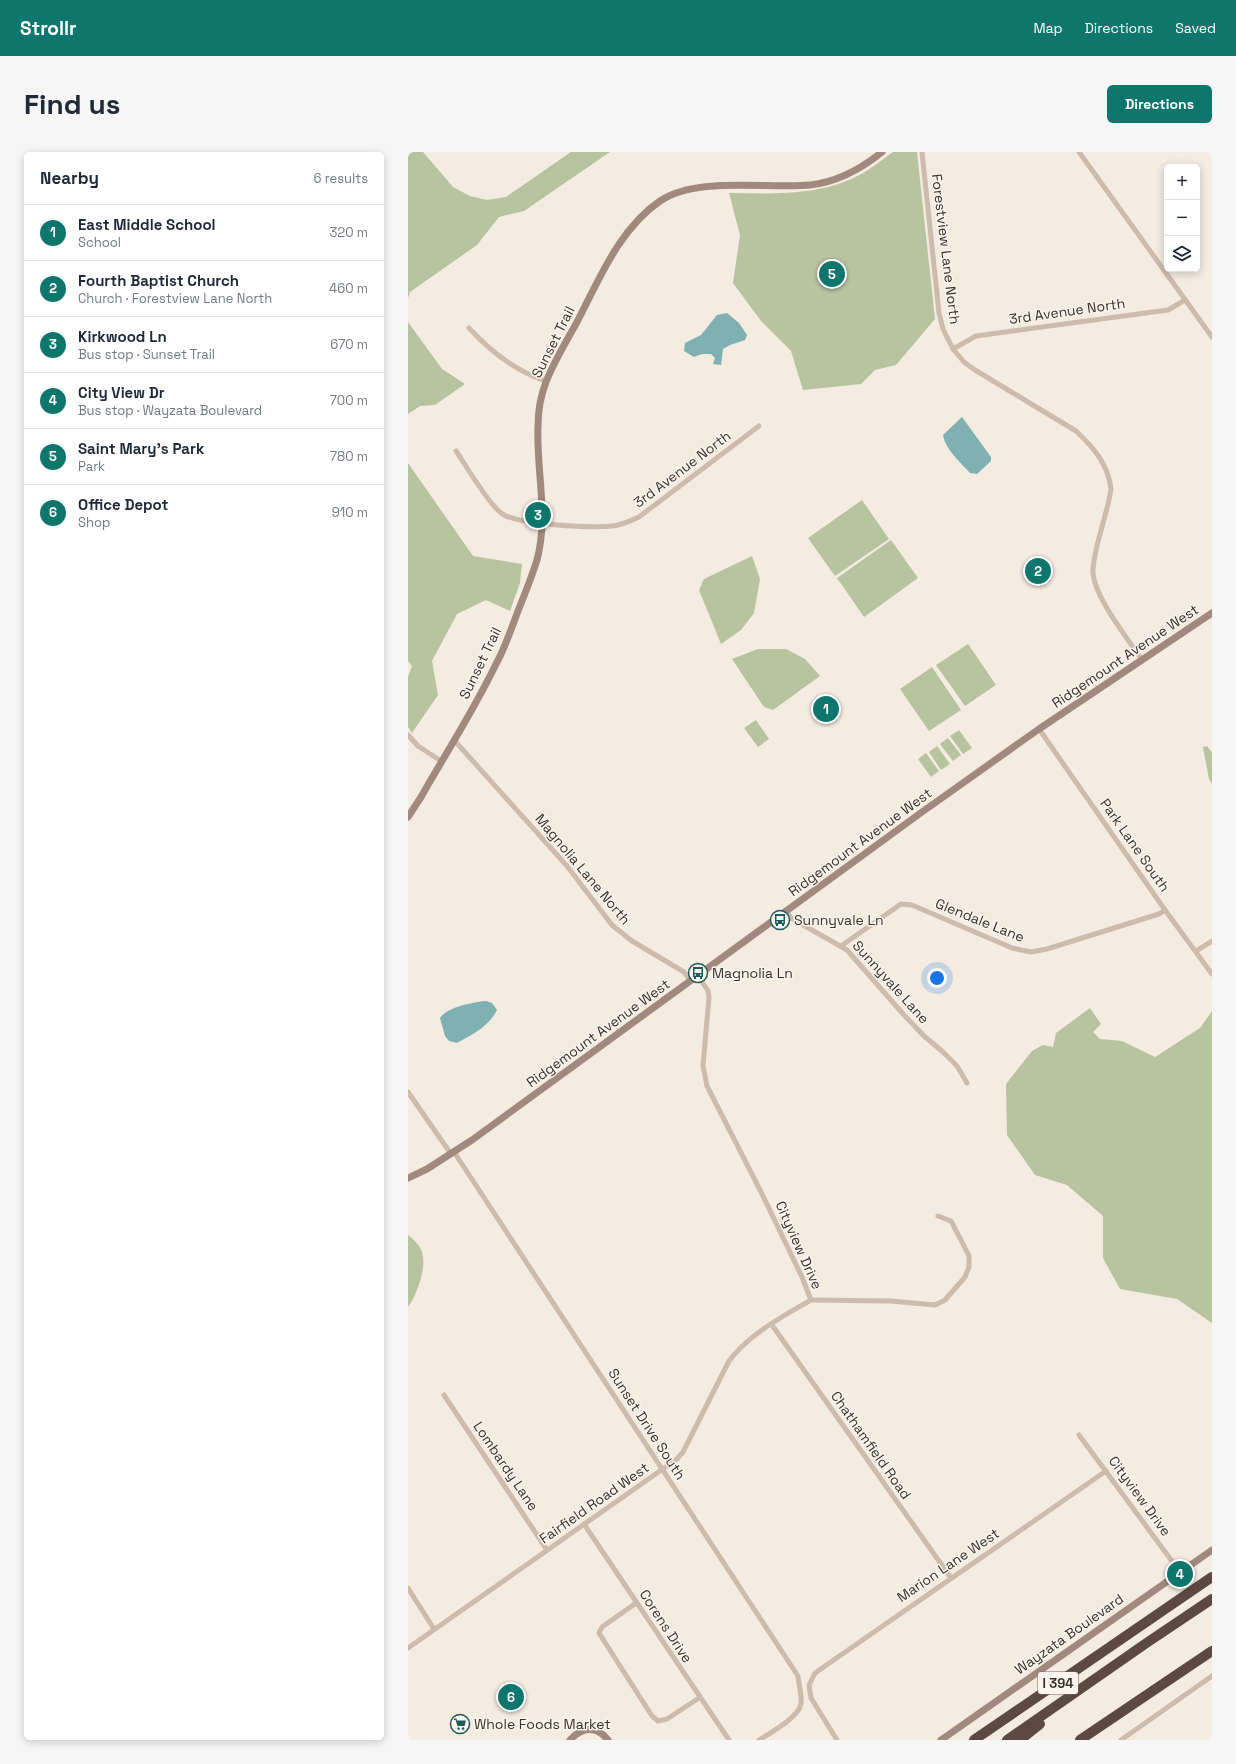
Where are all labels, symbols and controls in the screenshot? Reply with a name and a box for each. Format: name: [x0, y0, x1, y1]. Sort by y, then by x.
text: Strollr: [20, 16, 77, 41]
text: Map: [1033, 19, 1063, 37]
text: Directions: [1085, 19, 1153, 37]
text: Saved: [1175, 19, 1216, 37]
button: Directions: [1107, 85, 1212, 123]
text: Find us: [24, 86, 121, 122]
map controls: [1164, 164, 1200, 272]
button: +: [1164, 164, 1200, 200]
text: Nearby: [40, 167, 99, 189]
text: 6 results: [314, 170, 368, 187]
street label: Forestview Lane North: [928, 173, 964, 325]
button: −: [1164, 200, 1200, 236]
text: East Middle School: [78, 215, 216, 234]
text: 1: [50, 224, 56, 241]
text: 320 m: [329, 224, 368, 241]
text: School: [78, 234, 121, 251]
button: layers: [1164, 236, 1200, 272]
pin: 5: [819, 259, 845, 289]
text: Fourth Baptist Church: [78, 271, 239, 290]
text: 2: [49, 280, 57, 297]
text: 460 m: [329, 280, 368, 297]
text: Church · Forestview Lane North: [78, 290, 272, 307]
street label: 3rd Avenue North: [1008, 294, 1126, 328]
street label: Sunset Trail: [527, 303, 579, 381]
text: Kirkwood Ln: [78, 327, 167, 346]
text: 3: [49, 336, 57, 353]
text: 670 m: [330, 336, 368, 353]
text: Bus stop · Sunset Trail: [78, 346, 215, 363]
text: City View Dr: [78, 383, 165, 402]
text: 4: [49, 392, 57, 409]
text: 700 m: [330, 392, 368, 409]
text: Bus stop · Wayzata Boulevard: [78, 402, 262, 419]
street label: 3rd Avenue North: [630, 427, 734, 511]
text: Saint Mary's Park: [78, 439, 204, 458]
text: 5: [49, 448, 57, 465]
text: 780 m: [330, 448, 368, 465]
text: Park: [78, 458, 105, 475]
text: Office Depot: [78, 495, 168, 514]
pin: 3: [525, 500, 551, 530]
text: 6: [49, 504, 57, 521]
text: 910 m: [332, 504, 368, 521]
text: Shop: [78, 514, 110, 531]
pin: 2: [1025, 556, 1051, 586]
street label: Ridgemount Avenue West: [1048, 600, 1202, 712]
street label: Sunset Trail: [455, 624, 505, 702]
pin: 1: [813, 694, 839, 724]
street label: Ridgemount Avenue West: [785, 784, 935, 900]
street label: Park Lane South: [1096, 795, 1174, 895]
street label: Magnolia Lane North: [531, 810, 635, 928]
street label: Glendale Lane: [933, 894, 1027, 946]
bus stop icon: Sunnyvale Ln: [769, 909, 791, 931]
place label: Sunnyvale Ln: [794, 911, 884, 929]
street label: Sunnyvale Lane: [849, 937, 933, 1027]
bus stop icon: Magnolia Ln: [687, 962, 709, 984]
place label: Magnolia Ln: [712, 964, 793, 982]
your location: [927, 968, 947, 988]
street label: Ridgemount Avenue West: [523, 975, 673, 1091]
street label: Cityview Drive: [771, 1198, 827, 1292]
street label: Sunset Drive South: [604, 1365, 690, 1483]
street label: Chathamfield Road: [827, 1387, 915, 1503]
street label: Lombardy Lane: [469, 1418, 543, 1514]
street label: Cityview Drive: [1105, 1452, 1175, 1540]
street label: Fairfield Road West: [536, 1458, 652, 1548]
street label: Marion Lane West: [893, 1524, 1003, 1606]
pin: 4: [1167, 1559, 1193, 1589]
street label: Corens Drive: [636, 1586, 696, 1666]
street label: Wayzata Boulevard: [1011, 1590, 1127, 1678]
road number: I 394: [1038, 1672, 1078, 1694]
pin: 6: [498, 1682, 524, 1712]
supermarket icon: Whole Foods Market: [449, 1713, 471, 1735]
place label: Whole Foods Market: [474, 1715, 611, 1733]

